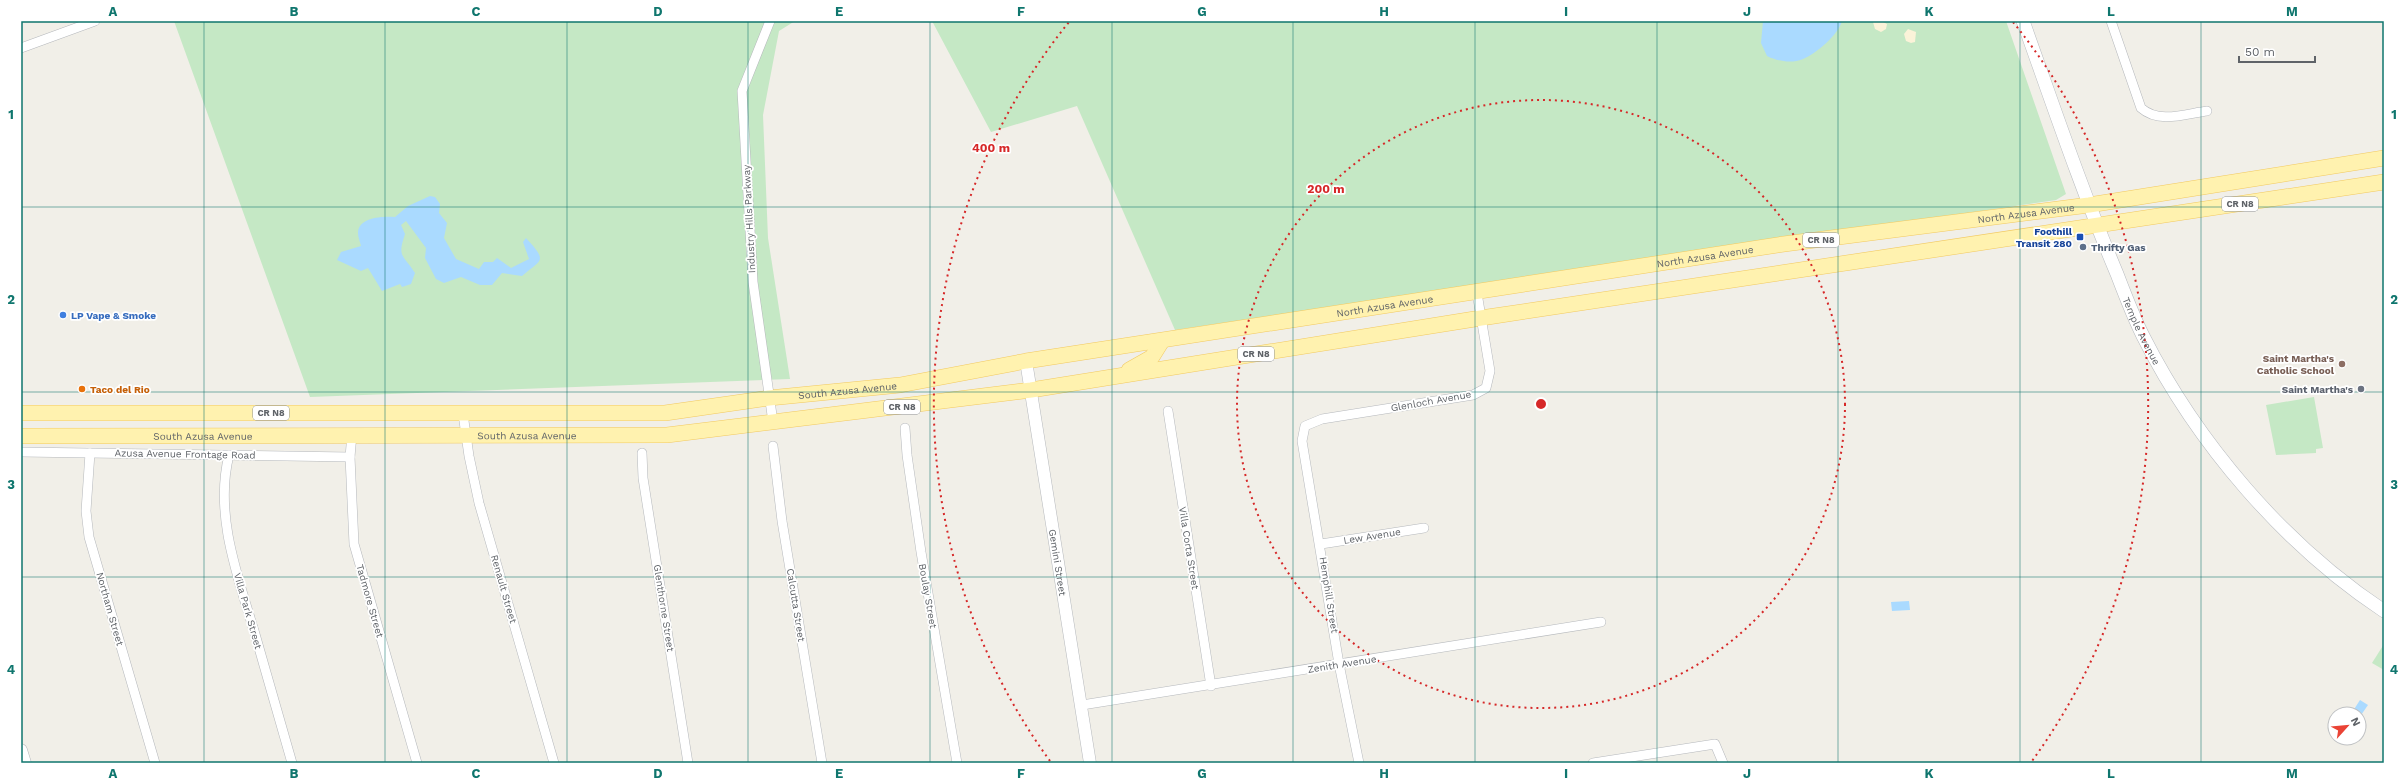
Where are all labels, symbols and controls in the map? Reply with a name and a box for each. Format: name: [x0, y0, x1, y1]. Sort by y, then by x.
text: A: [109, 4, 118, 19]
text: B: [290, 4, 299, 19]
text: C: [472, 4, 481, 19]
text: D: [653, 4, 663, 19]
text: E: [835, 4, 843, 19]
text: F: [1017, 4, 1025, 19]
text: G: [1197, 4, 1207, 19]
text: H: [1379, 4, 1389, 19]
text: I: [1564, 4, 1568, 19]
text: J: [1743, 4, 1751, 19]
text: K: [1924, 4, 1934, 19]
text: L: [2107, 4, 2115, 19]
text: M: [2286, 4, 2298, 19]
scale bar: [2239, 38, 2315, 64]
text: 50 m: [2245, 45, 2275, 59]
text: 1: [8, 107, 14, 122]
text: 1: [2391, 107, 2397, 122]
text: 400 m: [972, 141, 1010, 155]
street label: Industry Hills Parkway: [741, 164, 757, 273]
text: 200 m: [1307, 182, 1345, 196]
road number: CR N8: [2222, 197, 2258, 211]
street label: North Azusa Avenue: [1977, 201, 2075, 225]
place label: Foothill Transit 280: [2016, 226, 2073, 249]
marker: Foothill Transit 280: [2075, 232, 2085, 242]
road number: CR N8: [1803, 233, 1839, 247]
marker: Thrifty Gas: [2078, 242, 2088, 252]
place label: Thrifty Gas: [2091, 242, 2146, 253]
street label: North Azusa Avenue: [1656, 243, 1754, 269]
text: 2: [7, 292, 15, 307]
text: 2: [2390, 292, 2398, 307]
street label: North Azusa Avenue: [1336, 293, 1434, 319]
street label: Temple Avenue: [2121, 295, 2163, 367]
marker: LP Vape & Smoke: [58, 310, 68, 320]
place label: LP Vape & Smoke: [71, 310, 156, 321]
road number: CR N8: [1238, 347, 1274, 361]
place label: Saint Martha's Catholic School: [2257, 353, 2335, 376]
marker: Saint Martha's Catholic School: [2337, 359, 2347, 369]
street label: South Azusa Avenue: [798, 380, 898, 401]
marker: Taco del Rio: [77, 384, 87, 394]
place label: Taco del Rio: [90, 384, 150, 395]
place label: Saint Martha's: [2282, 384, 2354, 395]
marker: Saint Martha's: [2356, 384, 2366, 394]
street label: Glenloch Avenue: [1390, 388, 1472, 413]
centre of rings: [1534, 397, 1548, 411]
road number: CR N8: [884, 400, 920, 414]
road number: CR N8: [253, 406, 289, 420]
street label: South Azusa Avenue: [153, 430, 253, 441]
street label: South Azusa Avenue: [477, 430, 577, 441]
street label: Azusa Avenue Frontage Road: [114, 447, 256, 461]
text: 3: [7, 477, 15, 492]
text: 3: [2390, 477, 2398, 492]
street label: Villa Corta Street: [1177, 506, 1201, 591]
street label: Lew Avenue: [1342, 526, 1402, 546]
street label: Gemini Street: [1047, 528, 1069, 598]
street label: Renault Street: [489, 553, 519, 625]
street label: Hemphill Street: [1318, 556, 1341, 635]
street label: Tadmore Street: [354, 563, 386, 640]
street label: Boulay Street: [917, 563, 939, 630]
street label: Glenthorne Street: [652, 564, 676, 653]
street label: Calcutta Street: [785, 568, 807, 643]
street label: Northam Street: [94, 571, 126, 648]
street label: Villa Park Street: [232, 572, 264, 651]
street label: Zenith Avenue: [1307, 653, 1377, 675]
text: 4: [7, 662, 16, 677]
text: 4: [2390, 662, 2399, 677]
north arrow: [2327, 706, 2367, 746]
text: N: [2348, 715, 2363, 728]
text: A: [109, 766, 118, 781]
text: B: [290, 766, 299, 781]
text: C: [472, 766, 481, 781]
text: D: [653, 766, 663, 781]
text: E: [835, 766, 843, 781]
text: F: [1017, 766, 1025, 781]
text: G: [1197, 766, 1207, 781]
text: H: [1379, 766, 1389, 781]
text: I: [1564, 766, 1568, 781]
text: J: [1743, 766, 1751, 781]
text: K: [1924, 766, 1934, 781]
text: L: [2107, 766, 2115, 781]
text: M: [2286, 766, 2298, 781]

